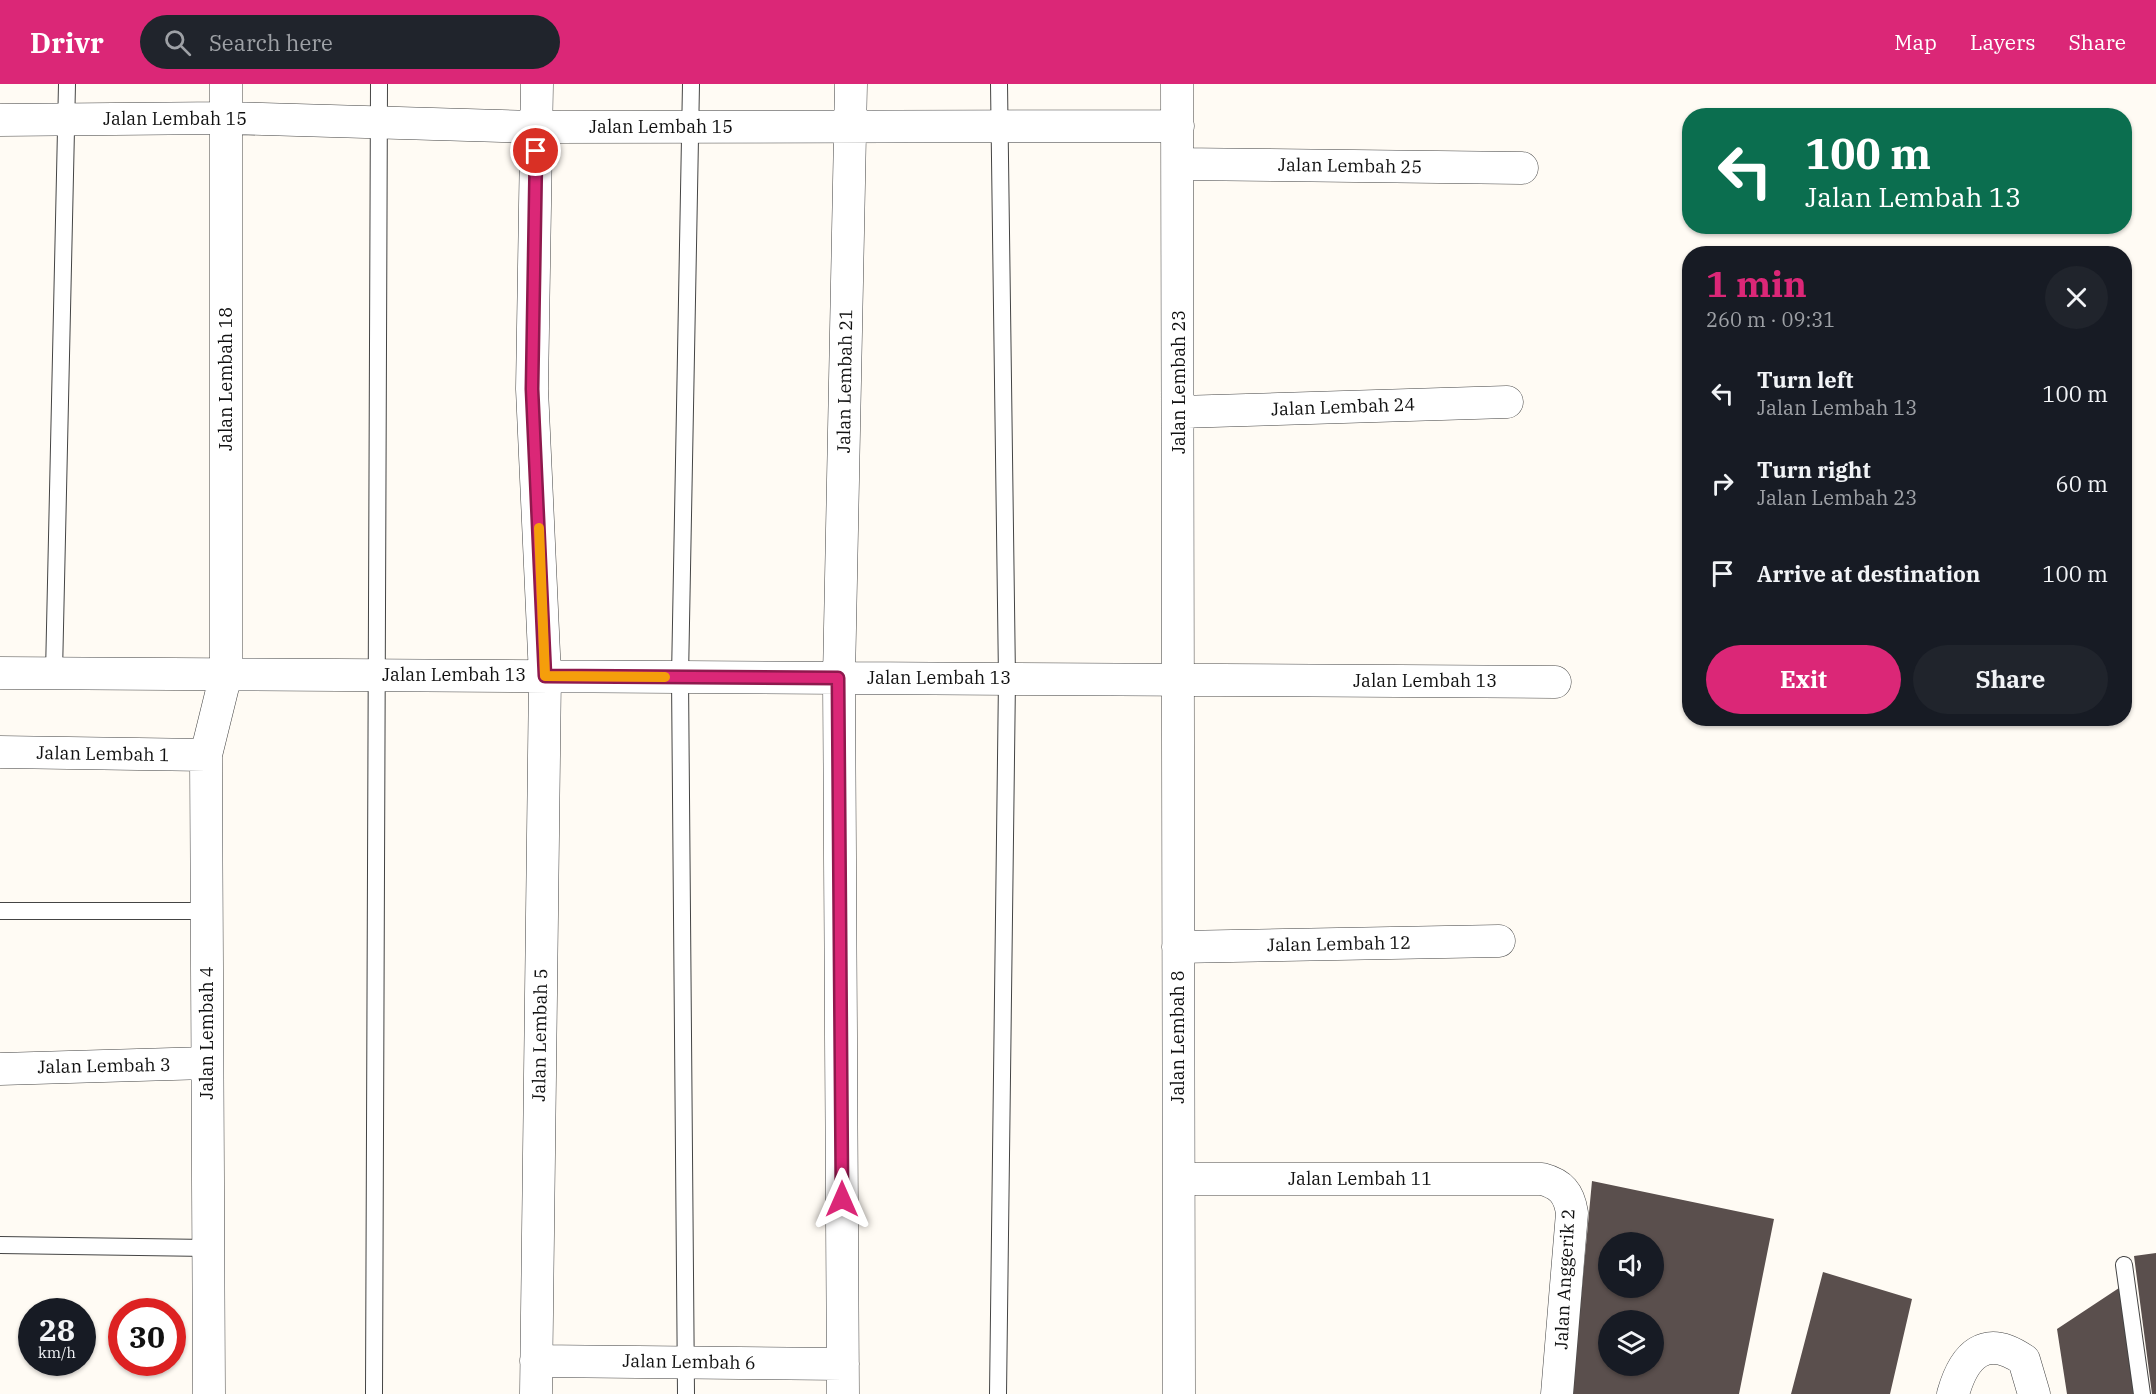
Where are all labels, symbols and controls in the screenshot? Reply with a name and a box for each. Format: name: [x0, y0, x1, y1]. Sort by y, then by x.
search box: [140, 15, 560, 69]
text: Drivr: [30, 24, 104, 61]
icon: search: [161, 26, 194, 59]
text: Search here: [209, 28, 333, 57]
text: Map: [1894, 28, 1937, 56]
text: Layers: [1970, 28, 2036, 56]
text: Share: [2069, 28, 2126, 56]
street label: Jalan Lembah 15: [103, 107, 247, 130]
street label: Jalan Lembah 15: [589, 115, 733, 138]
pin: [510, 125, 561, 176]
text: 100 m: [1805, 126, 1931, 181]
icon: left: [1706, 132, 1784, 210]
icon: arrive: [519, 134, 552, 167]
street label: Jalan Lembah 25: [1278, 153, 1422, 178]
text: Jalan Lembah 13: [1805, 179, 2021, 214]
text: 1 min: [1706, 260, 1807, 307]
button: close: [2045, 266, 2108, 329]
text: 260 m · 09:31: [1706, 306, 1835, 333]
street label: Jalan Lembah 18: [214, 307, 237, 451]
street label: Jalan Lembah 21: [832, 309, 857, 453]
street label: Jalan Lembah 23: [1167, 310, 1190, 454]
text: Turn left: [1757, 365, 1853, 394]
icon: left: [1706, 377, 1739, 410]
text: 100 m: [2042, 379, 2108, 408]
street label: Jalan Lembah 24: [1271, 392, 1415, 421]
text: Jalan Lembah 13: [1757, 394, 1917, 421]
text: Turn right: [1757, 455, 1871, 484]
icon: right: [1706, 467, 1739, 500]
text: 60 m: [2056, 469, 2108, 498]
text: Jalan Lembah 23: [1757, 484, 1917, 511]
icon: arrive: [1706, 557, 1739, 590]
text: Arrive at destination: [1757, 559, 1980, 588]
text: 100 m: [2042, 559, 2108, 588]
button: Exit: [1706, 645, 1901, 714]
button: Share: [1913, 645, 2108, 714]
street label: Jalan Lembah 13: [382, 663, 526, 686]
street label: Jalan Lembah 13: [867, 666, 1011, 689]
street label: Jalan Lembah 13: [1353, 669, 1497, 692]
street label: Jalan Lembah 1: [36, 741, 170, 766]
street label: Jalan Lembah 12: [1267, 931, 1411, 956]
street label: Jalan Lembah 4: [195, 966, 218, 1100]
street label: Jalan Lembah 5: [527, 968, 552, 1102]
street label: Jalan Lembah 8: [1166, 970, 1189, 1104]
street label: Jalan Lembah 3: [37, 1053, 171, 1078]
position arrow: [810, 1167, 874, 1231]
street label: Jalan Lembah 11: [1288, 1167, 1432, 1190]
street label: Jalan Anggerik 2: [1549, 1208, 1580, 1350]
map controls: [1598, 1232, 1664, 1376]
button: sound: [1598, 1232, 1664, 1298]
speed limit sign: 30: [108, 1298, 186, 1376]
text: 28: [39, 1310, 75, 1349]
button: layers: [1598, 1310, 1664, 1376]
text: km/h: [38, 1343, 76, 1362]
street label: Jalan Lembah 6: [622, 1349, 756, 1374]

